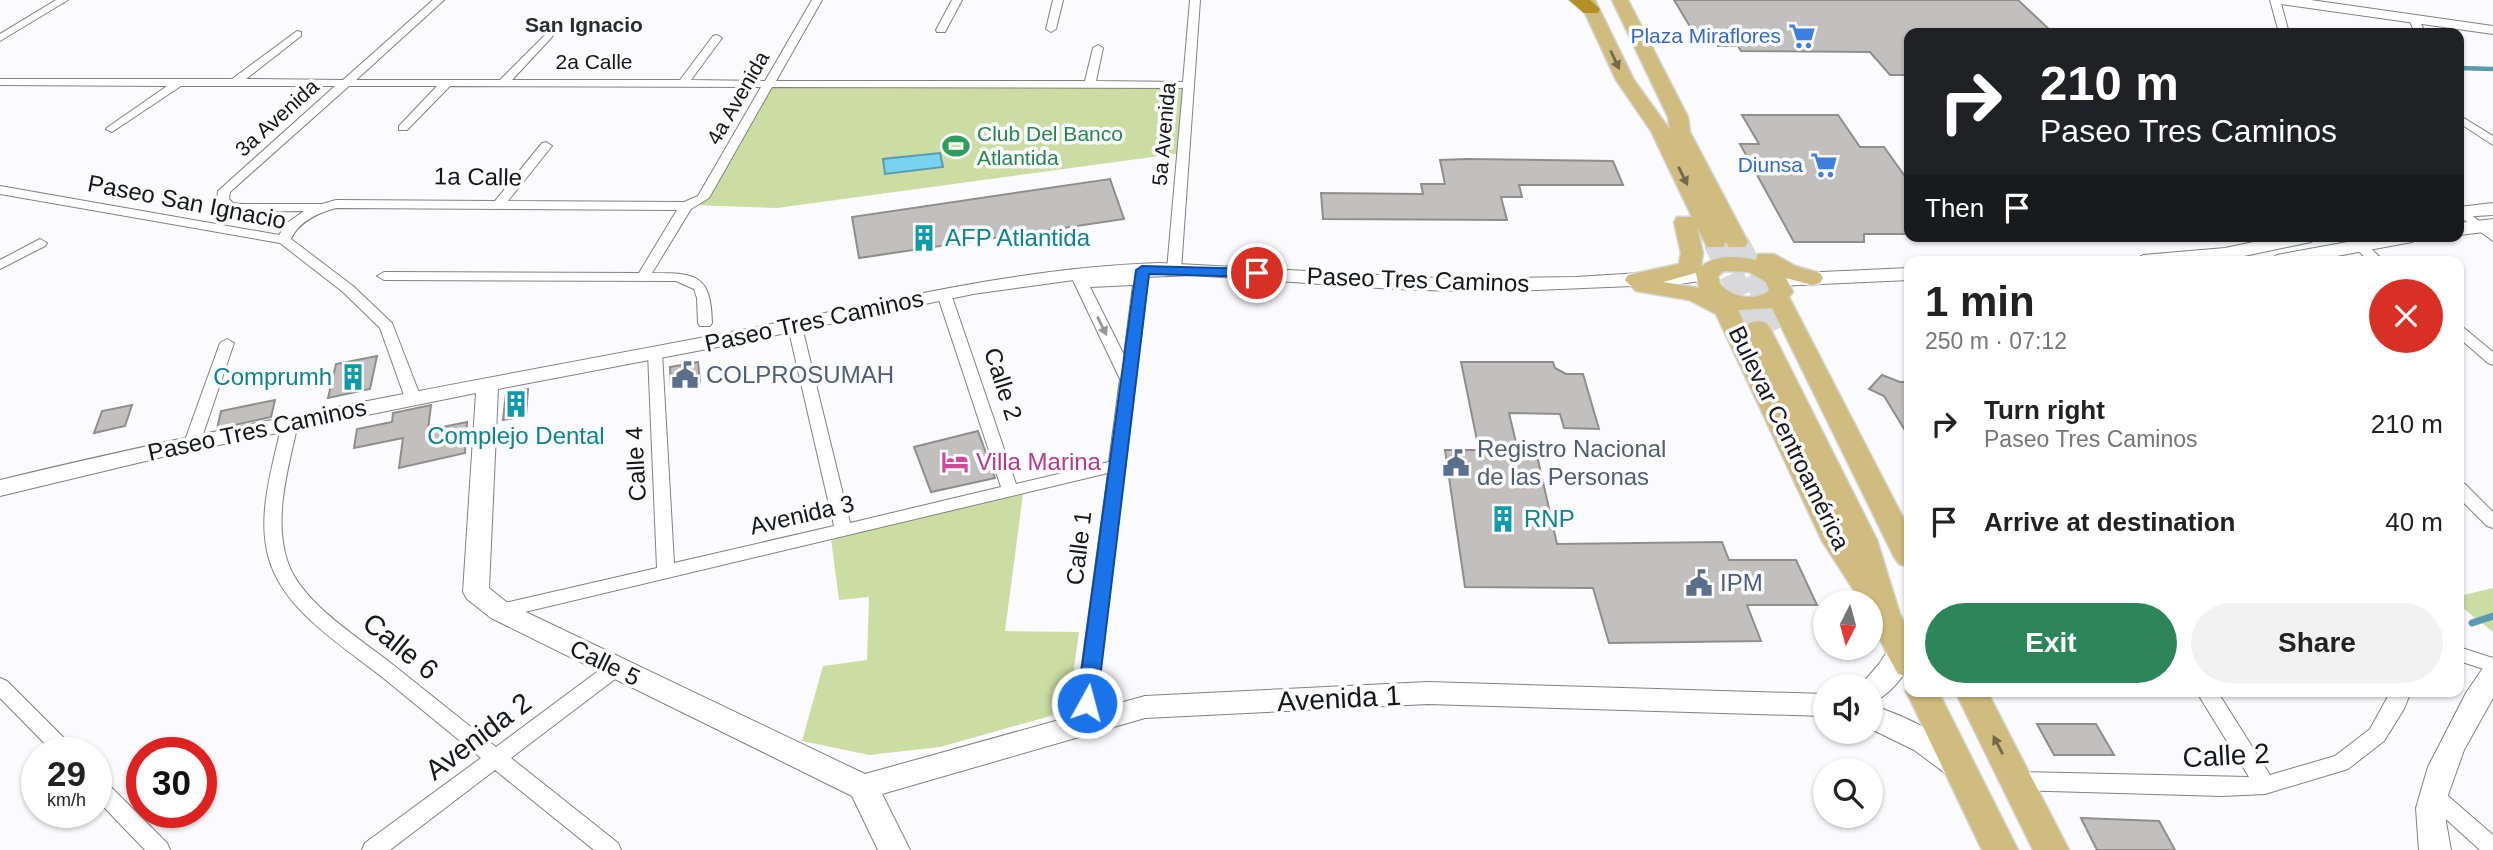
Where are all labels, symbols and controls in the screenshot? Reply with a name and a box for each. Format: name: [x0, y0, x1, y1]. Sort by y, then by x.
district label: San Ignacio: [525, 13, 643, 36]
supermarket icon: Plaza Miraflores: [1787, 21, 1817, 51]
place label: Plaza Miraflores: [1630, 24, 1781, 47]
street label: 4a Avenida: [702, 47, 774, 148]
street label: 2a Calle: [555, 50, 633, 73]
one-way arrow: [1609, 50, 1621, 70]
icon: right: [1925, 56, 2016, 147]
text: 210 m: [2040, 56, 2179, 110]
street label: 3a Avenida: [230, 74, 323, 161]
street label: 5a Avenida: [1148, 81, 1179, 187]
text: Paseo Tres Caminos: [2040, 113, 2337, 149]
place label: Club Del Banco Atlantida: [977, 122, 1123, 169]
sports icon: Club Del Banco Atlantida: [941, 131, 971, 161]
supermarket icon: Diunsa: [1809, 150, 1839, 180]
place label: Diunsa: [1738, 153, 1803, 176]
street label: 1a Calle: [434, 162, 522, 191]
one-way arrow: [1677, 166, 1688, 186]
street label: Paseo San Ignacio: [86, 169, 289, 234]
icon: arrive: [1998, 189, 2036, 227]
text: Then: [1925, 193, 1984, 223]
building icon: AFP Atlantida: [909, 223, 939, 253]
place label: AFP Atlantida: [945, 224, 1091, 251]
pin: [1227, 243, 1287, 303]
icon: arrive: [1238, 254, 1276, 292]
street label: Paseo Tres Caminos: [1306, 262, 1530, 297]
text: 1 min: [1925, 278, 2035, 325]
button: close: [2369, 279, 2443, 353]
street label: Paseo Tres Caminos: [702, 284, 926, 357]
one-way arrow: [1097, 316, 1108, 336]
street label: Bulevar Centroamérica: [1724, 322, 1856, 555]
text: 250 m · 07:12: [1925, 328, 2067, 354]
street label: Calle 2: [979, 344, 1028, 424]
public building icon: COLPROSUMAH: [670, 360, 700, 390]
place label: COLPROSUMAH: [706, 361, 894, 388]
building icon: Comprumh: [338, 362, 368, 392]
place label: Comprumh: [213, 363, 332, 390]
building icon: Complejo Dental: [501, 389, 531, 419]
street label: Paseo Tres Caminos: [145, 393, 369, 466]
text: Turn right: [1984, 395, 2105, 425]
icon: right: [1925, 405, 1963, 443]
text: 210 m: [2371, 409, 2443, 439]
place label: Complejo Dental: [427, 422, 605, 449]
street label: Calle 4: [620, 426, 651, 502]
text: Paseo Tres Caminos: [1984, 426, 2197, 452]
place label: Registro Nacional de las Personas: [1477, 435, 1666, 490]
hotel icon: Villa Marina: [940, 447, 970, 477]
place label: Villa Marina: [976, 448, 1102, 475]
public building icon: Registro Nacional de las Personas: [1441, 448, 1471, 478]
street label: Avenida 3: [747, 489, 857, 540]
icon: arrive: [1925, 503, 1963, 541]
building icon: RNP: [1488, 504, 1518, 534]
place label: RNP: [1524, 505, 1575, 532]
text: Arrive at destination: [1984, 507, 2235, 537]
text: 40 m: [2385, 507, 2443, 537]
street label: Calle 1: [1061, 509, 1096, 587]
public building icon: IPM: [1684, 568, 1714, 598]
place label: IPM: [1720, 569, 1763, 596]
north arrow: [1813, 590, 1883, 660]
map controls: [1813, 590, 1883, 828]
button: Exit: [1925, 603, 2177, 683]
button: Share: [2191, 603, 2443, 683]
street label: Calle 6: [357, 607, 444, 686]
street label: Calle 5: [566, 634, 645, 691]
position arrow: [1050, 666, 1124, 740]
button: sound: [1813, 674, 1883, 744]
street label: Avenida 1: [1276, 680, 1402, 717]
street label: Avenida 2: [419, 687, 537, 786]
one-way arrow: [1992, 735, 2003, 755]
speed limit sign: 30: [126, 737, 217, 828]
street label: Calle 2: [2182, 738, 2270, 773]
text: 29: [47, 754, 86, 793]
button: search: [1813, 758, 1883, 828]
text: km/h: [47, 790, 86, 810]

